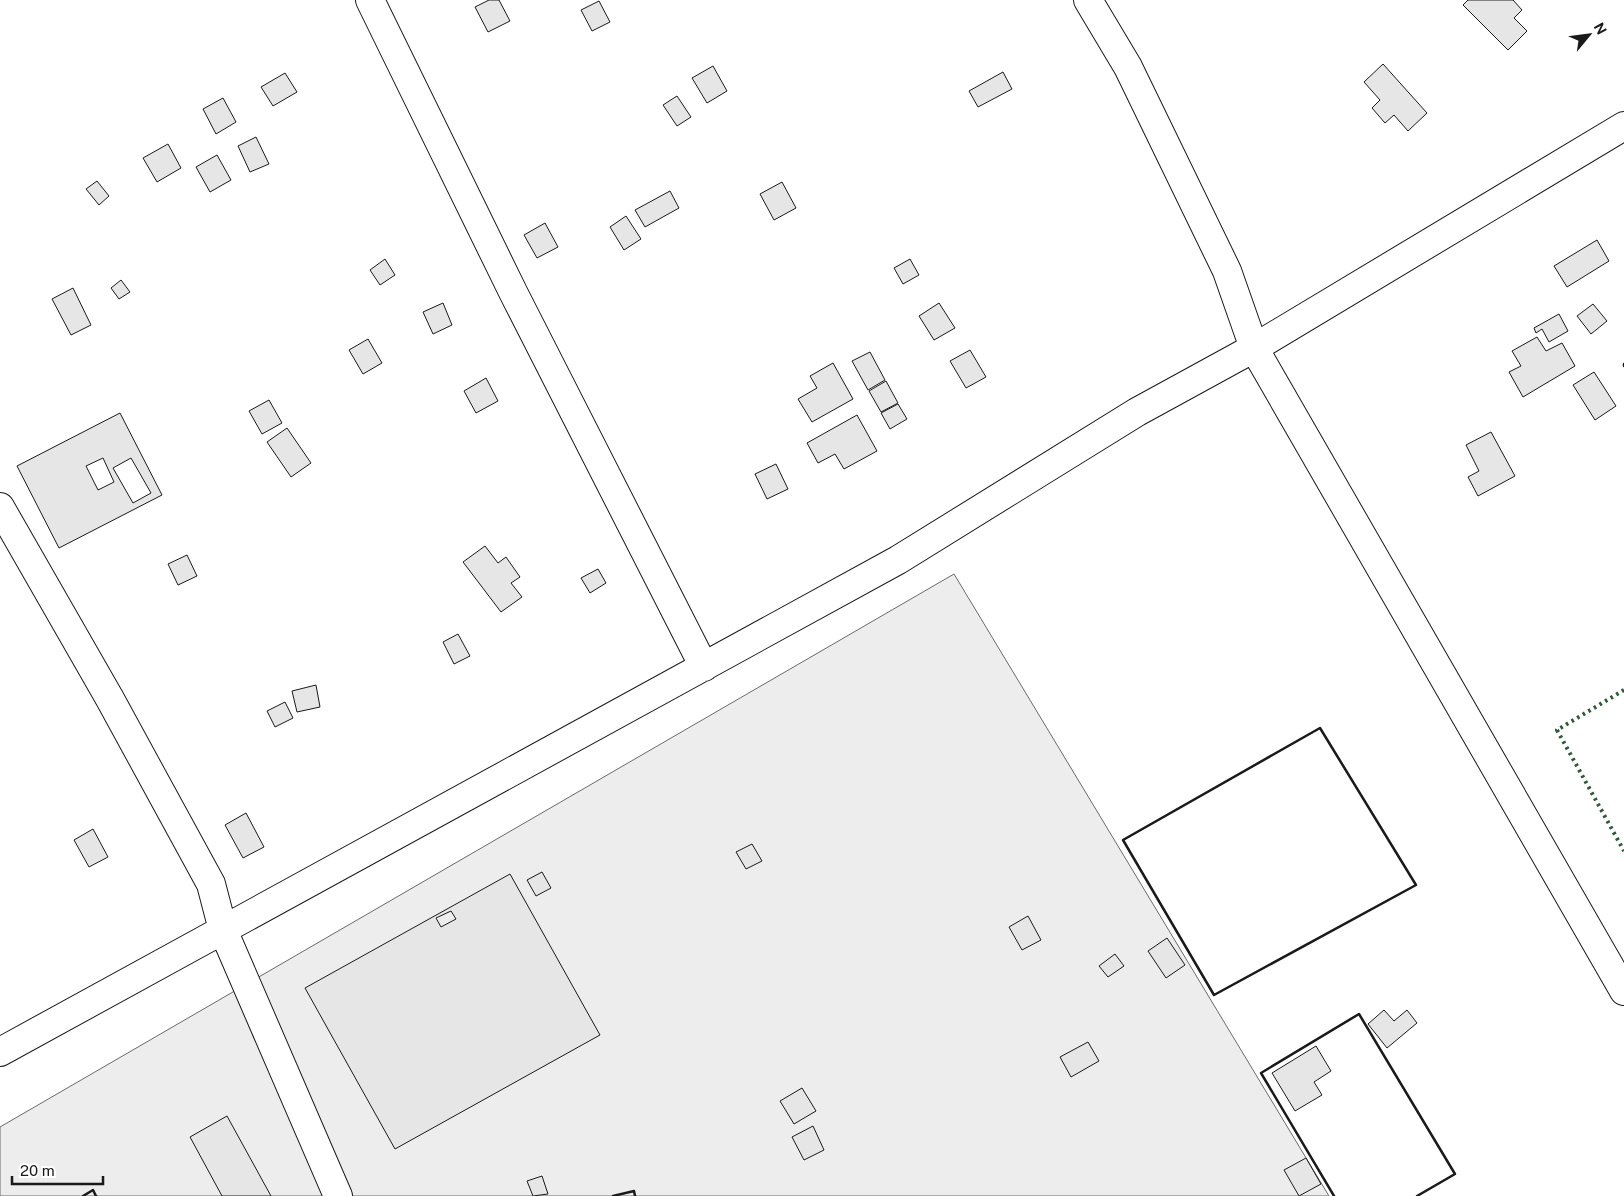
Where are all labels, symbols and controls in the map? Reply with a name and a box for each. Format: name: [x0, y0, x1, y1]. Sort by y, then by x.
north arrow: [1564, 10, 1614, 60]
text: N: [1591, 20, 1610, 37]
scale bar: [12, 1154, 104, 1186]
text: 20 m: [20, 1162, 55, 1179]

